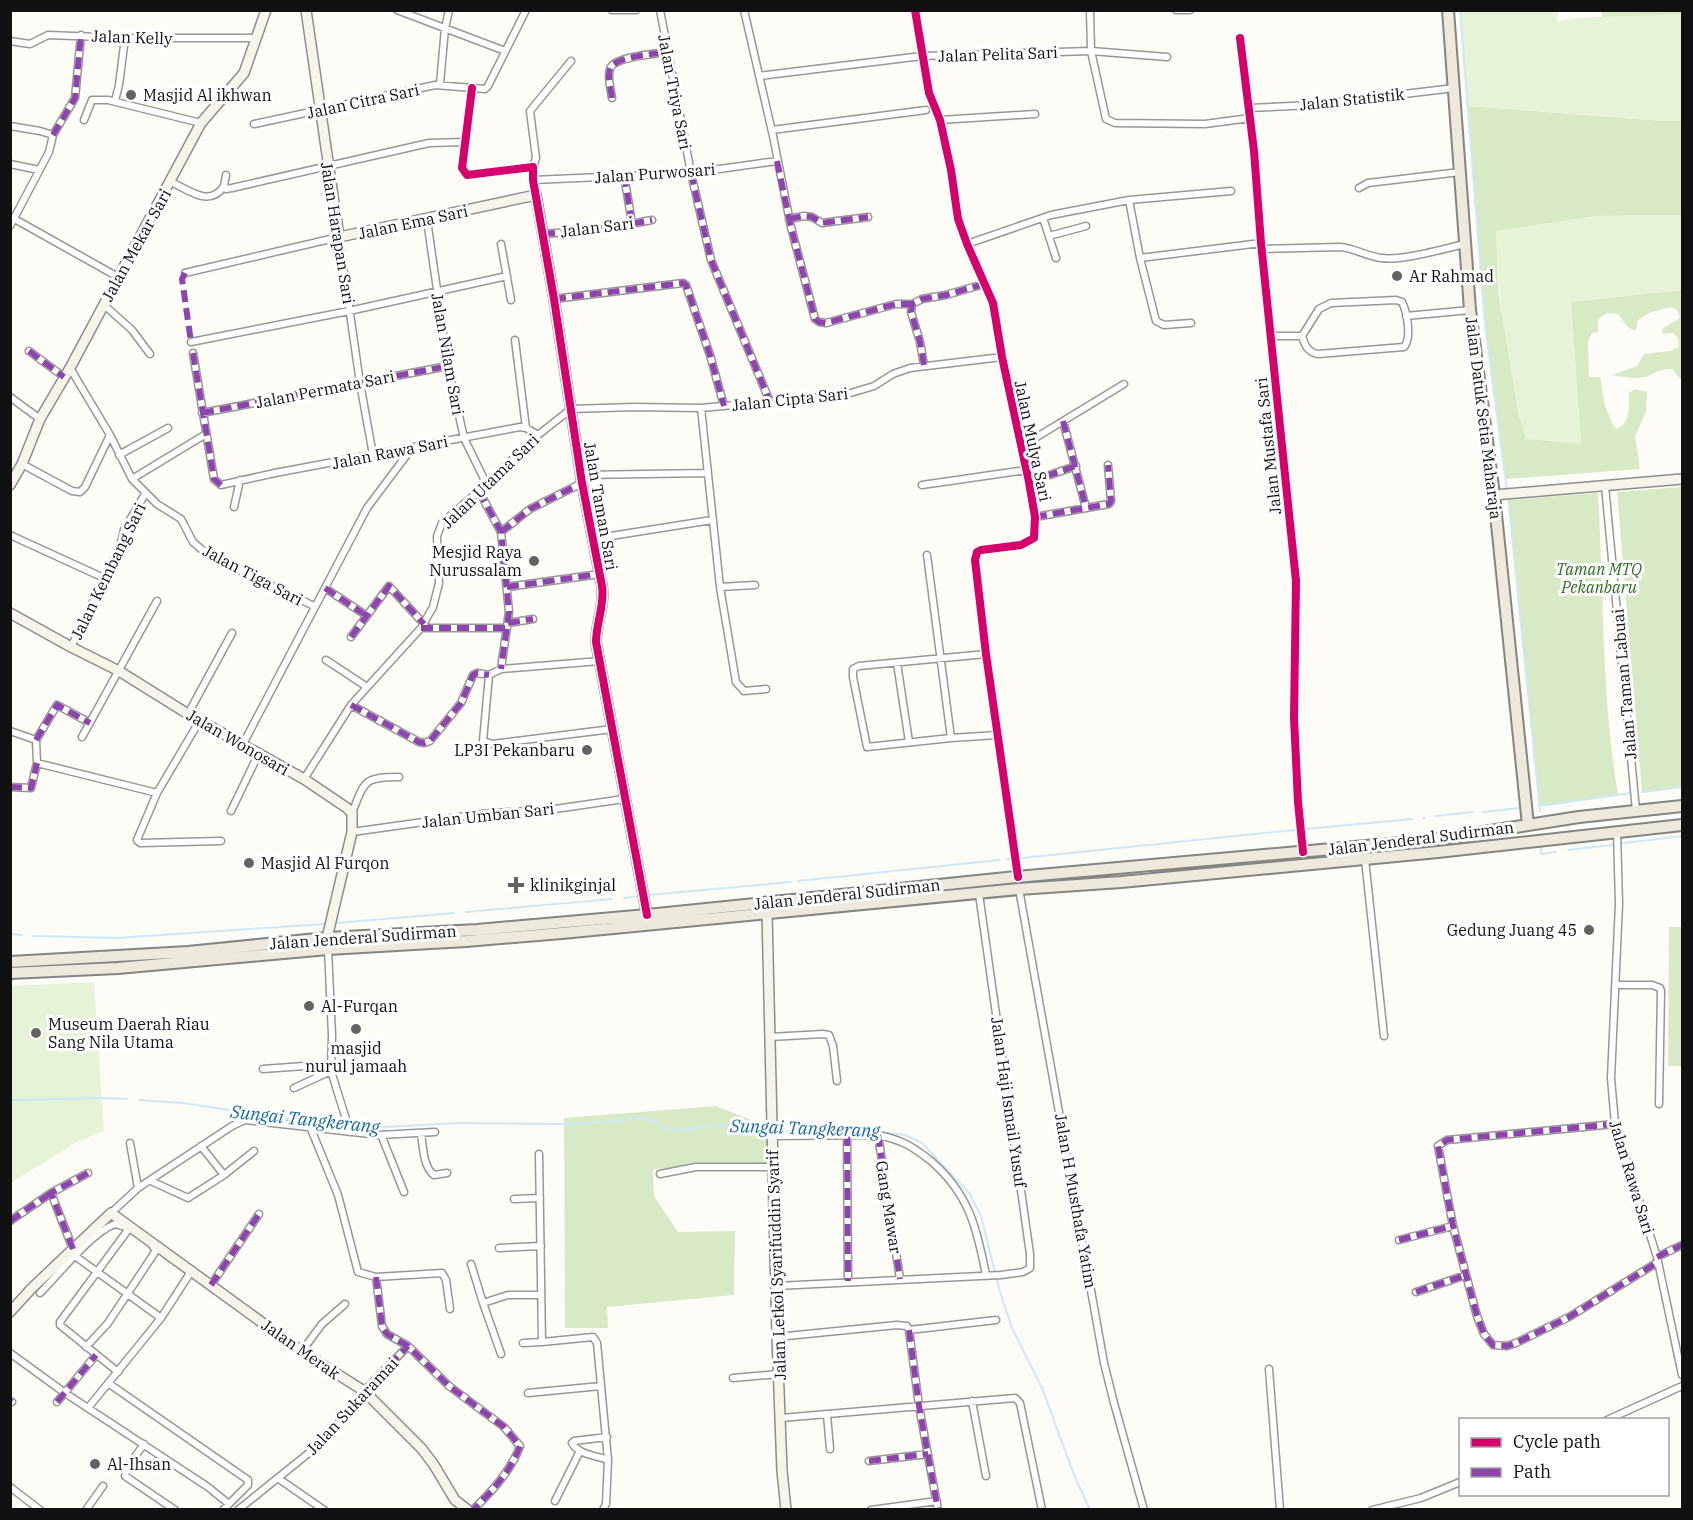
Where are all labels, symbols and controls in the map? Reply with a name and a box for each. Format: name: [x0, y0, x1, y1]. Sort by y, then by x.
street label: Jalan Kelly: [91, 26, 173, 48]
street label: Jalan Triya Sari: [654, 33, 696, 151]
street label: Jalan Pelita Sari: [938, 42, 1058, 66]
street label: Jalan Citra Sari: [305, 79, 421, 123]
street label: Jalan Statistik: [1298, 83, 1406, 114]
place label: Masjid Al ikhwan: [143, 85, 272, 105]
marker: Masjid Al ikhwan: [124, 88, 138, 102]
street label: Jalan Purwosari: [594, 159, 716, 187]
street label: Jalan Harapan Sari: [317, 161, 359, 305]
street label: Jalan Mekar Sari: [97, 185, 175, 305]
street label: Jalan Ema Sari: [356, 201, 470, 243]
street label: Jalan Sari: [559, 213, 635, 241]
place label: Ar Rahmad: [1409, 266, 1494, 286]
marker: Ar Rahmad: [1390, 269, 1404, 283]
street label: Jalan Nilam Sari: [427, 291, 469, 417]
street label: Jalan Datuk Setia Maharaja: [1462, 316, 1506, 521]
street label: Jalan Permata Sari: [254, 366, 396, 412]
street label: Jalan Mustafa Sari: [1251, 377, 1285, 515]
street label: Jalan Mulya Sari: [1010, 379, 1056, 503]
street label: Jalan Cipta Sari: [731, 383, 849, 415]
street label: Jalan Utama Sari: [437, 430, 543, 532]
street label: Jalan Rawa Sari: [330, 431, 450, 473]
street label: Jalan Taman Sari: [580, 440, 622, 572]
street label: Jalan Kembang Sari: [66, 499, 150, 643]
street label: Jalan Tiga Sari: [200, 540, 306, 610]
place label: Mesjid Raya Nurussalam: [429, 542, 522, 580]
marker: Mesjid Raya Nurussalam: [527, 554, 541, 568]
park label: Taman MTQ Pekanbaru: [1556, 559, 1642, 597]
street label: Jalan Taman Labuai: [1607, 608, 1641, 760]
street label: Jalan Wonosari: [183, 705, 293, 779]
place label: LP3I Pekanbaru: [454, 740, 575, 760]
marker: LP3I Pekanbaru: [580, 743, 594, 757]
street label: Jalan Umban Sari: [421, 798, 555, 832]
street label: Jalan Jenderal Sudirman: [1327, 817, 1515, 859]
place label: Masjid Al Furqon: [261, 853, 390, 873]
marker: Masjid Al Furqon: [242, 856, 256, 870]
street label: Jalan Jenderal Sudirman: [753, 874, 941, 914]
place label: klinikginjal: [530, 875, 616, 895]
marker: klinikginjal: [507, 876, 525, 894]
street label: Jalan Jenderal Sudirman: [269, 920, 457, 954]
place label: Gedung Juang 45: [1447, 920, 1577, 940]
marker: Gedung Juang 45: [1582, 923, 1596, 937]
place label: Al-Furqan: [321, 996, 398, 1016]
marker: Al-Furqan: [302, 999, 316, 1013]
place label: Museum Daerah Riau Sang Nila Utama: [48, 1014, 210, 1052]
street label: Jalan Haji Ismail Yusuf: [987, 1016, 1031, 1190]
marker: masjid nurul jamaah: [349, 1022, 363, 1036]
marker: Museum Daerah Riau Sang Nila Utama: [29, 1026, 43, 1040]
place label: masjid nurul jamaah: [305, 1038, 407, 1076]
water label: Sungai Tangkerang: [228, 1100, 381, 1138]
street label: Jalan H Musthafa Yatim: [1051, 1112, 1101, 1290]
water label: Sungai Tangkerang: [729, 1114, 881, 1142]
street label: Jalan Rawa Sari: [1605, 1118, 1659, 1236]
street label: Jalan Letkol Syarifuddin Syarif: [762, 1148, 790, 1380]
street label: Gang Mawar: [872, 1159, 906, 1255]
street label: Jalan Merak: [258, 1315, 345, 1384]
street label: Jalan Sukaramai: [302, 1353, 402, 1459]
legend: [1459, 1418, 1669, 1496]
text: Cycle path: [1513, 1430, 1601, 1453]
place label: Al-Ihsan: [107, 1454, 171, 1474]
marker: Al-Ihsan: [88, 1457, 102, 1471]
text: Path: [1513, 1460, 1551, 1483]

